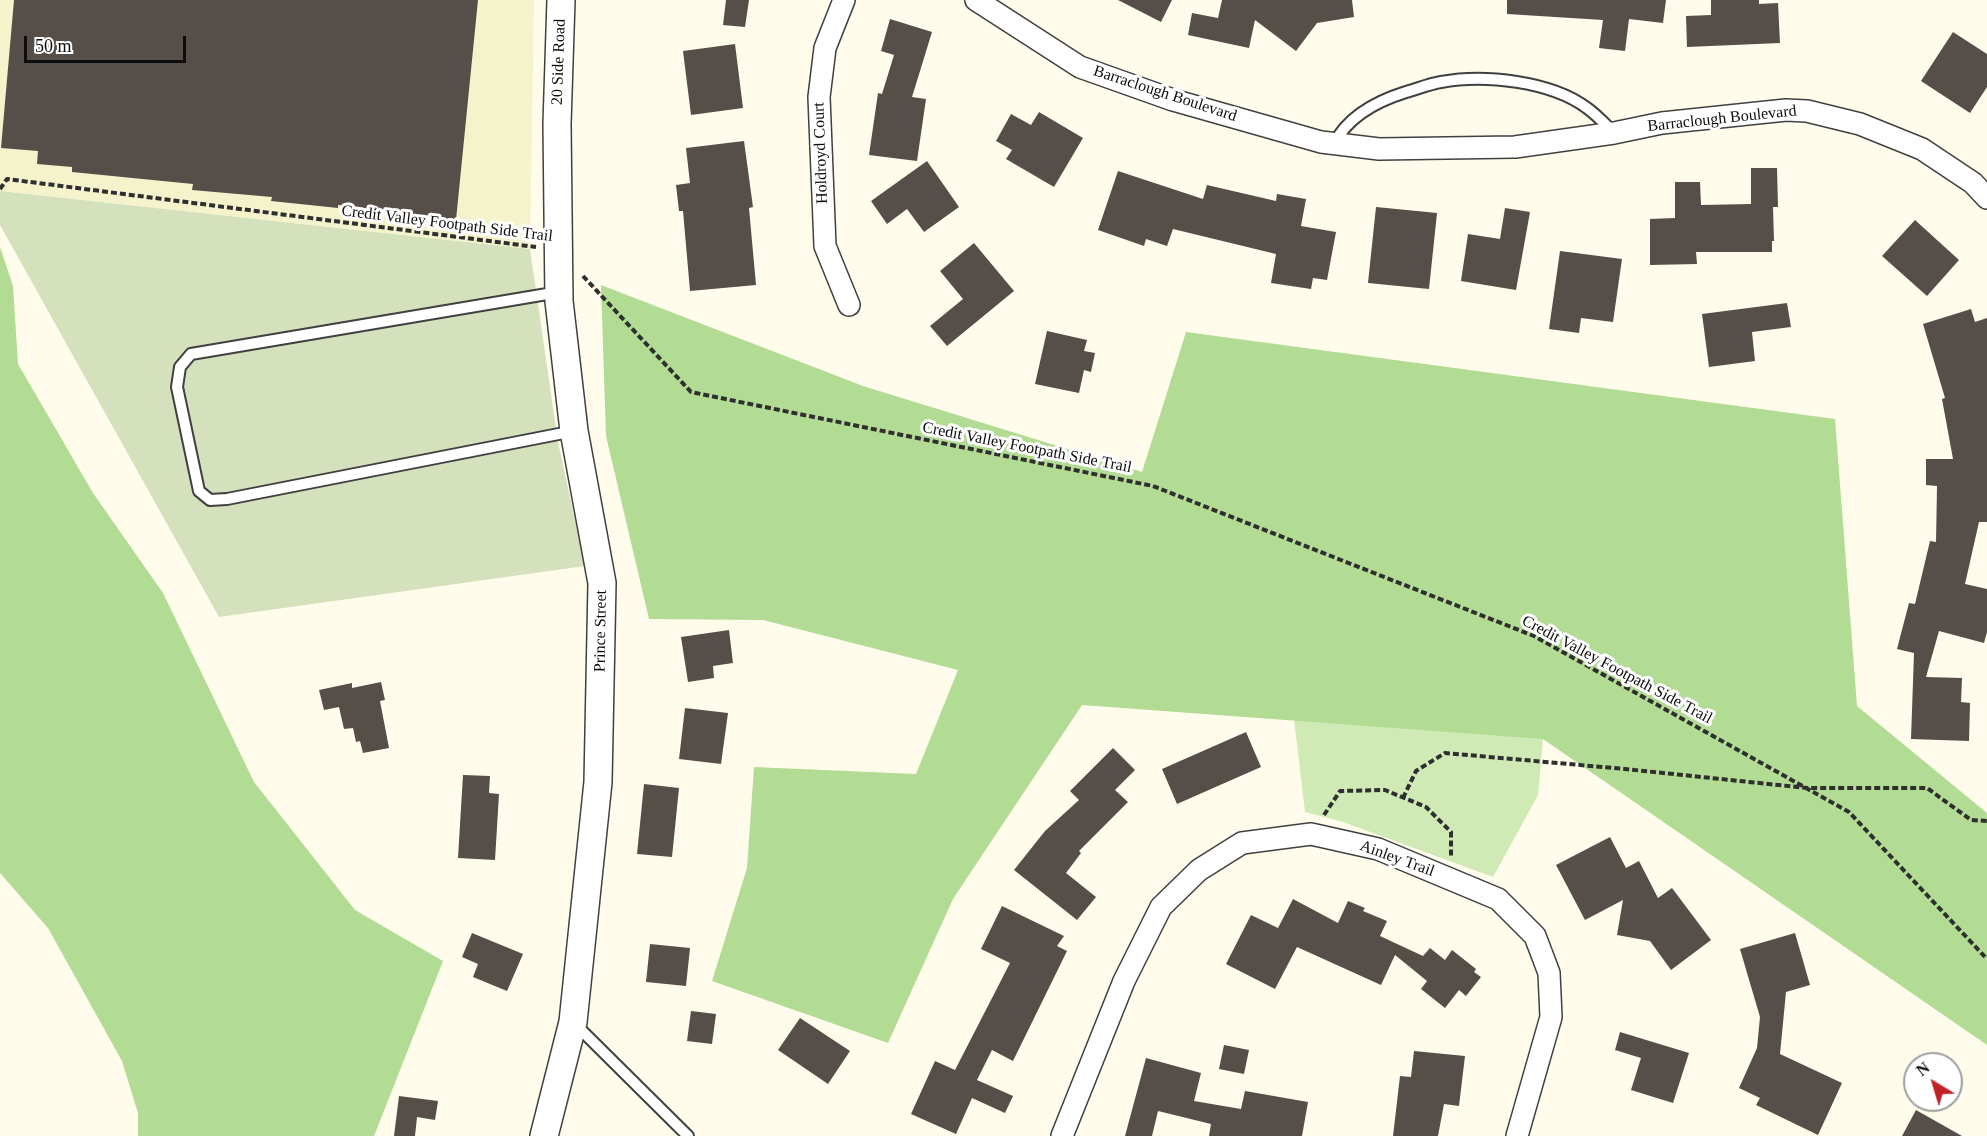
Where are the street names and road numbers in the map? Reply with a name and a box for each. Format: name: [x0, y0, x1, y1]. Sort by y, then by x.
street label: 20 Side Road: [548, 19, 570, 105]
street label: Barraclough Boulevard: [1091, 62, 1239, 126]
street label: Holdroyd Court: [810, 102, 832, 204]
street label: Barraclough Boulevard: [1647, 102, 1797, 136]
street label: Credit Valley Footpath Side Trail: [340, 202, 554, 246]
street label: Credit Valley Footpath Side Trail: [921, 418, 1133, 478]
street label: Prince Street: [591, 590, 611, 672]
street label: Credit Valley Footpath Side Trail: [1519, 612, 1715, 728]
street label: Ainley Trail: [1357, 837, 1437, 881]

